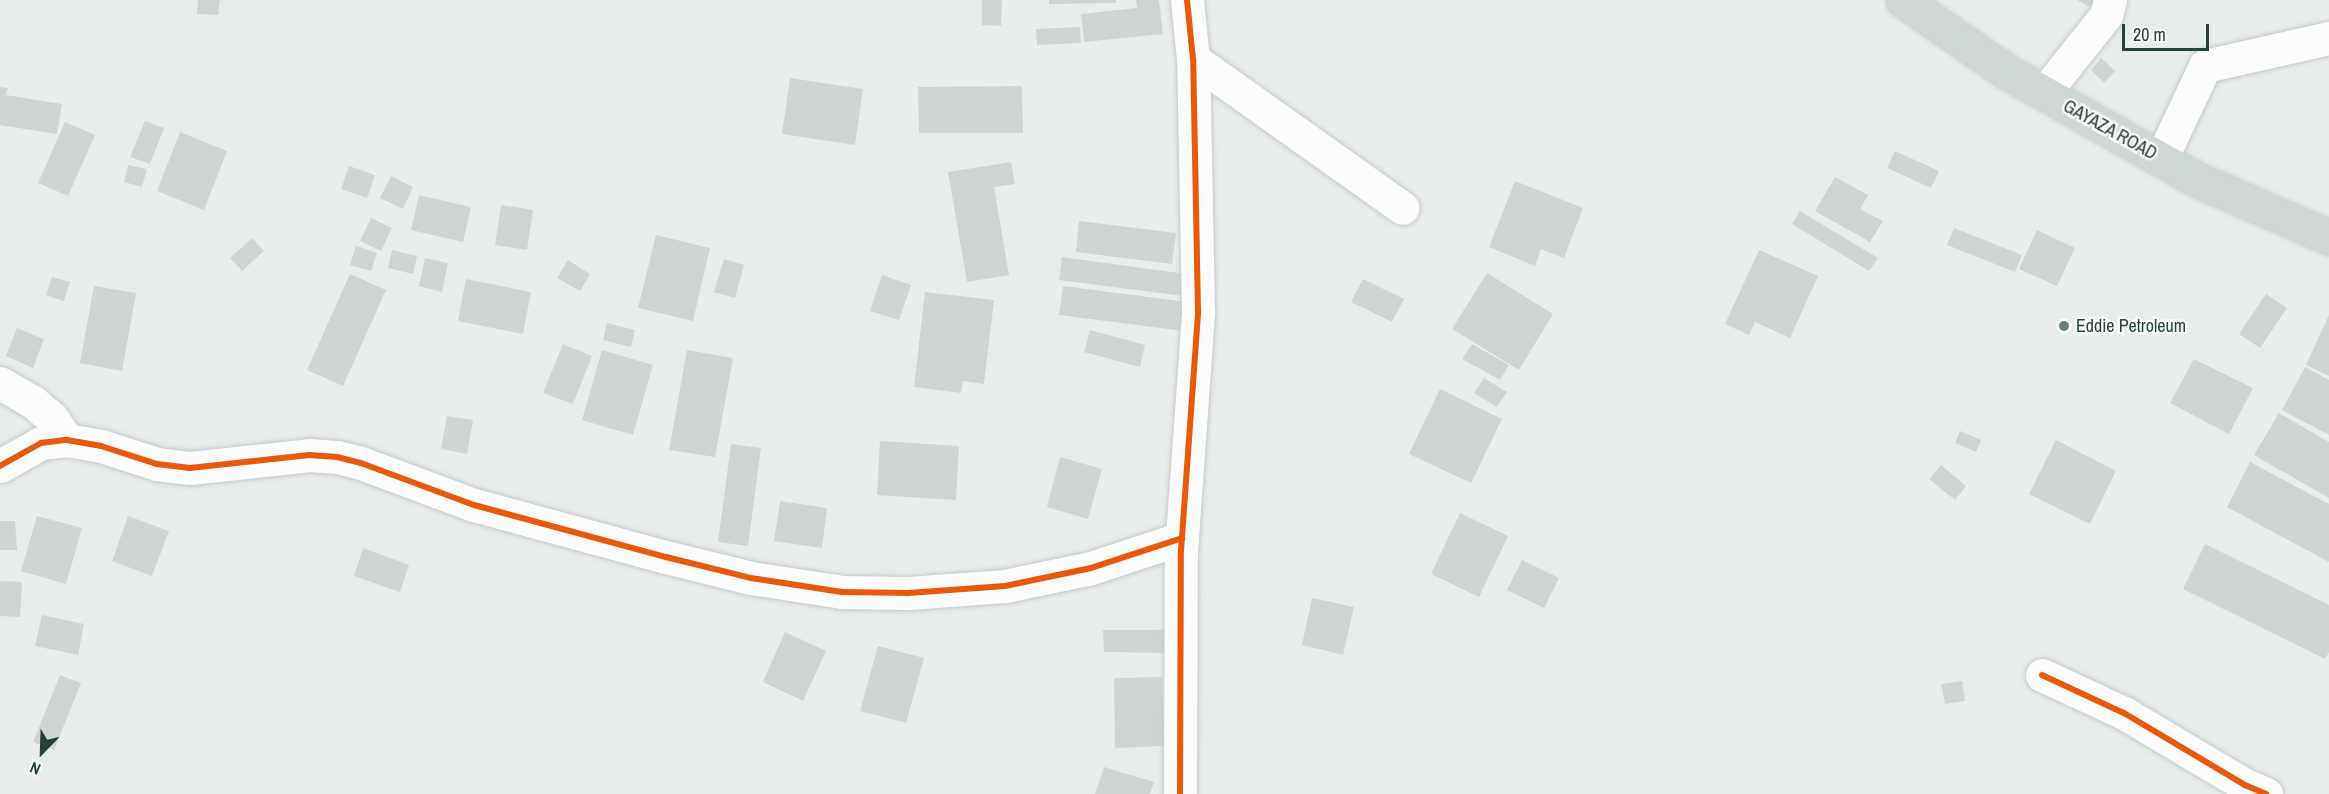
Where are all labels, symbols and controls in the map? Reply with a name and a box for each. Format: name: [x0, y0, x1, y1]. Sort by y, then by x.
scale bar: [2125, 12, 2212, 50]
text: 20 m: [2133, 22, 2166, 47]
street label: GAYAZA ROAD: [2059, 95, 2161, 165]
place label: Eddie Petroleum: [2076, 315, 2186, 337]
marker: Eddie Petroleum: [2057, 319, 2071, 333]
north arrow: [12, 722, 72, 782]
text: N: [26, 757, 44, 781]

